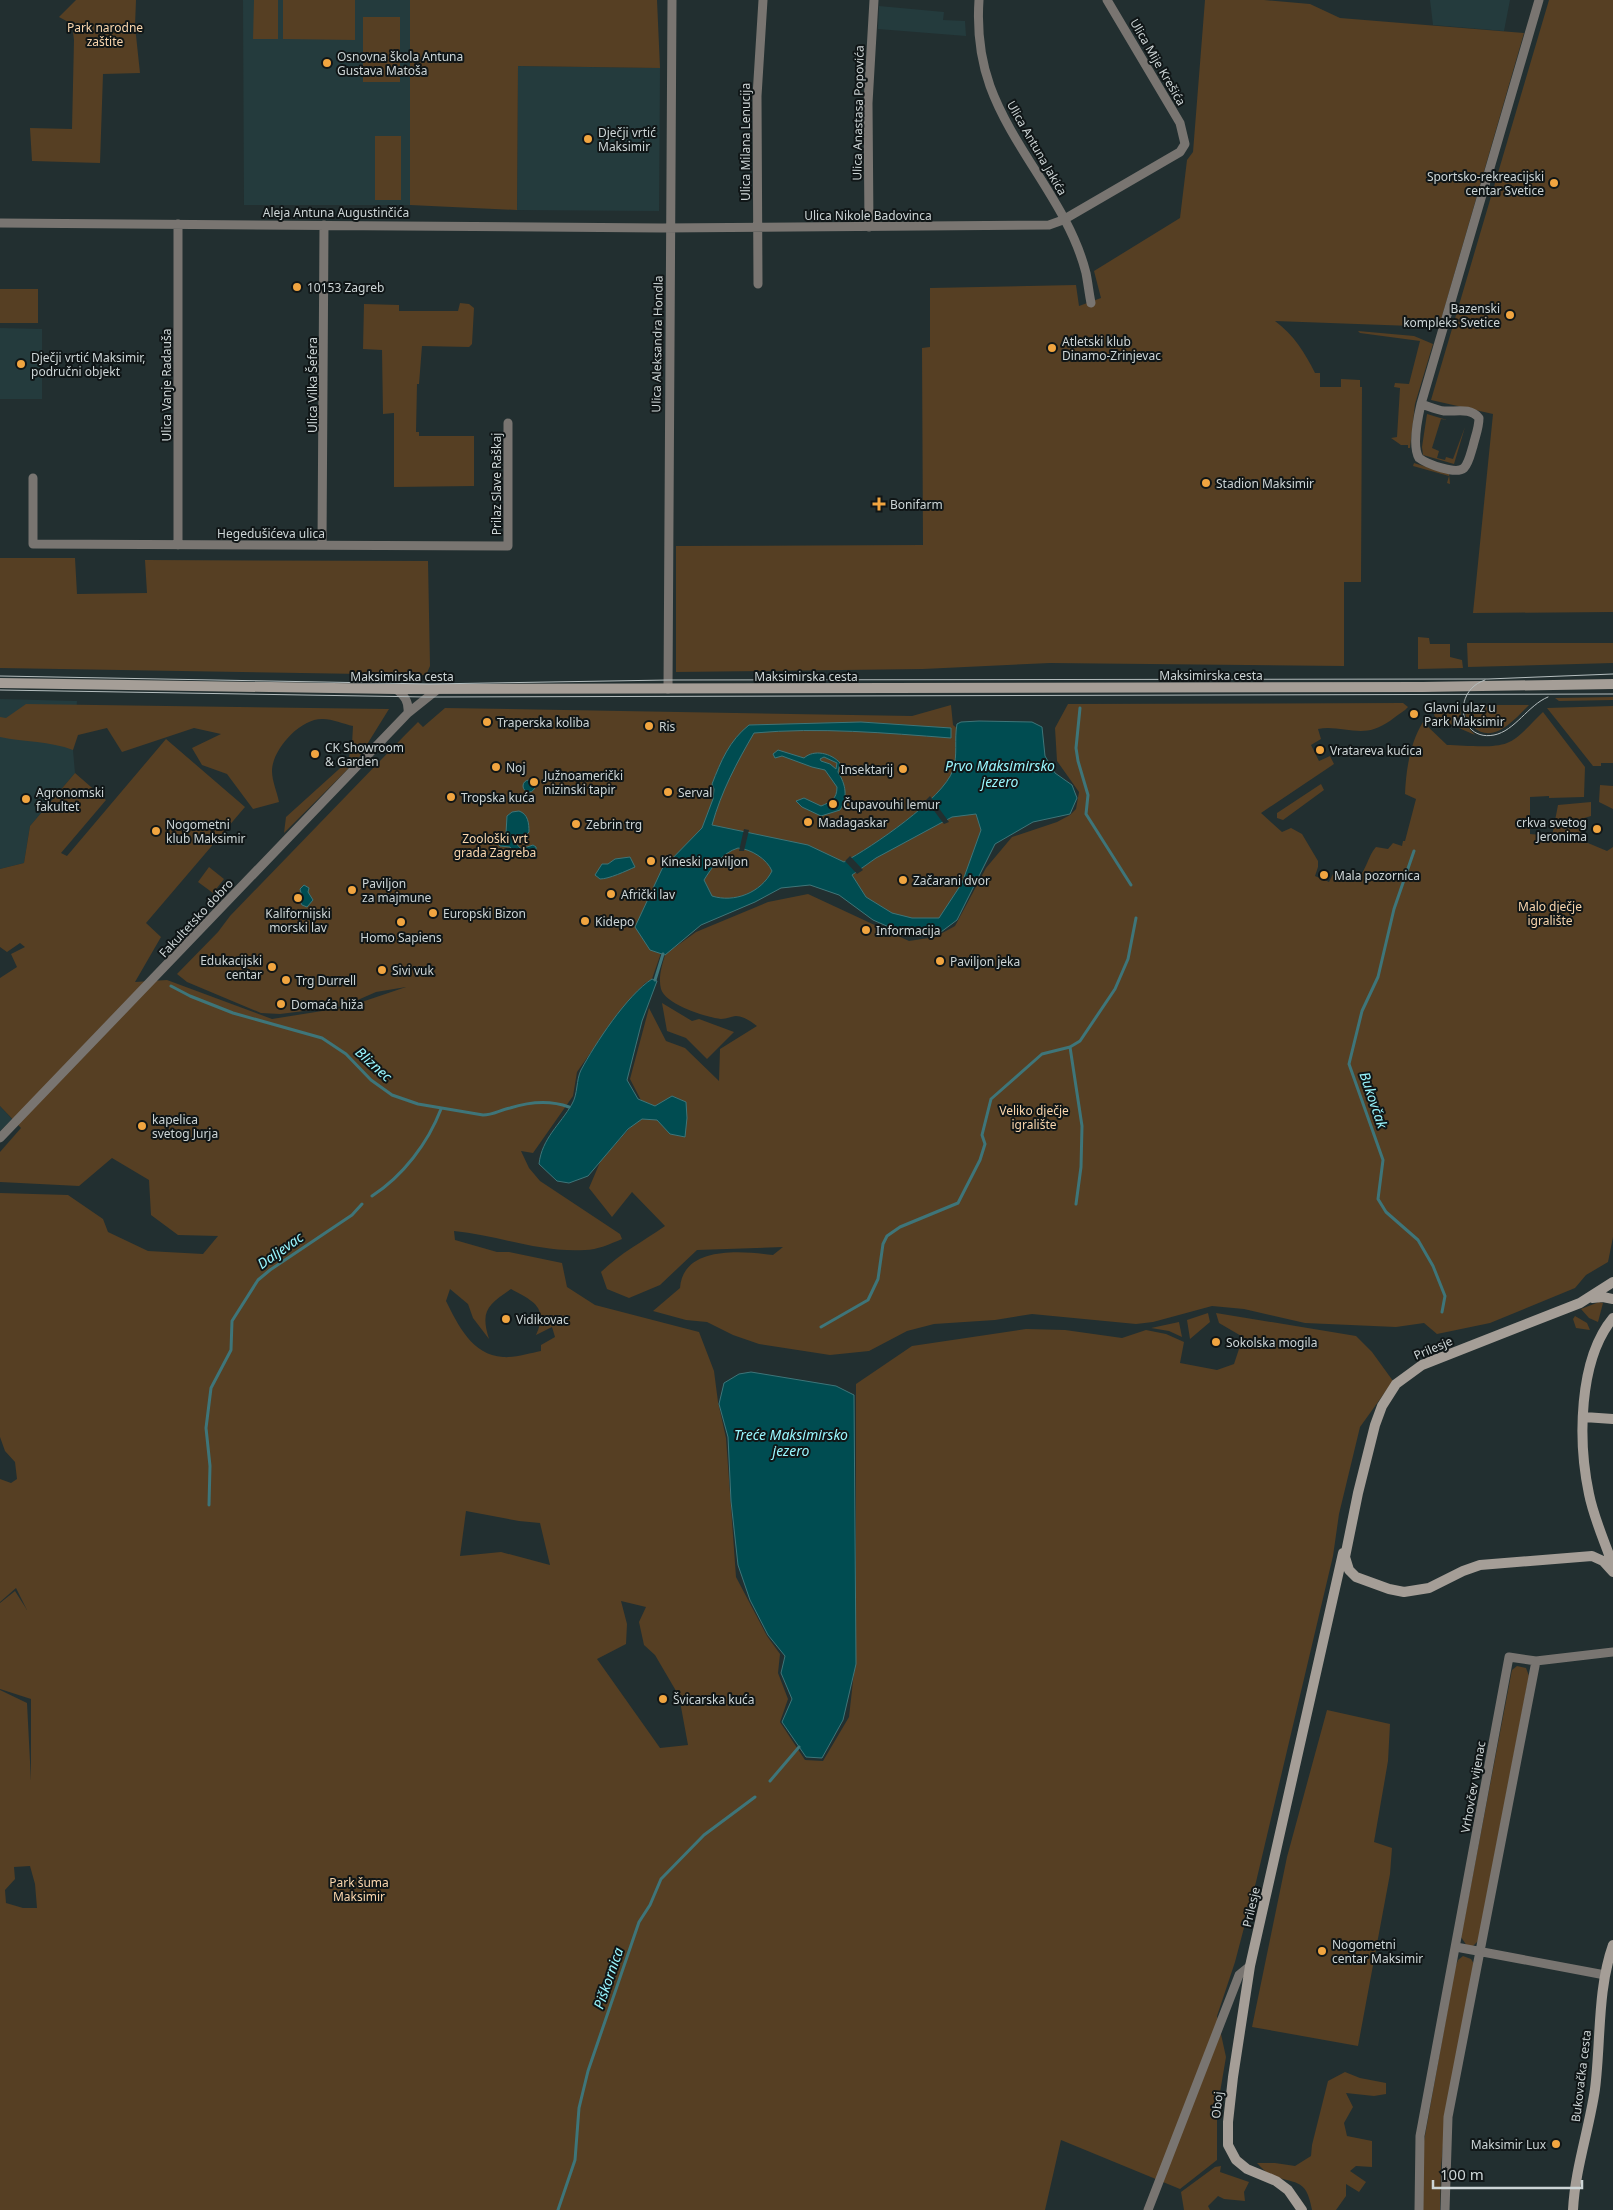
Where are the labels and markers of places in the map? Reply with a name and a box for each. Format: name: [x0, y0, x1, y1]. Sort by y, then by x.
place label: Osnovna škola Antuna Gustava Matoša: [337, 48, 463, 79]
marker: Osnovna škola Antuna Gustava Matoša: [321, 57, 333, 69]
place label: Dječji vrtić Maksimir: [598, 124, 656, 155]
marker: Dječji vrtić Maksimir: [582, 133, 594, 145]
place label: Sportsko-rekreacijski centar Svetice: [1427, 168, 1544, 199]
marker: Sportsko-rekreacijski centar Svetice: [1548, 177, 1560, 189]
place label: 10153 Zagreb: [307, 279, 384, 296]
marker: 10153 Zagreb: [291, 281, 303, 293]
place label: Bazenski kompleks Svetice: [1403, 300, 1500, 331]
marker: Bazenski kompleks Svetice: [1504, 309, 1516, 321]
place label: Atletski klub Dinamo-Zrinjevac: [1062, 333, 1161, 364]
marker: Atletski klub Dinamo-Zrinjevac: [1046, 342, 1058, 354]
place label: Dječji vrtić Maksimir, područni objekt: [31, 349, 146, 380]
marker: Dječji vrtić Maksimir, područni objekt: [15, 358, 27, 370]
place label: Stadion Maksimir: [1216, 475, 1314, 492]
marker: Stadion Maksimir: [1200, 477, 1212, 489]
place label: Bonifarm: [890, 496, 943, 513]
marker: Bonifarm: [872, 497, 886, 511]
place label: Glavni ulaz u Park Maksimir: [1424, 699, 1505, 730]
marker: Glavni ulaz u Park Maksimir: [1408, 708, 1420, 720]
place label: Traperska koliba: [497, 714, 590, 731]
marker: Traperska koliba: [481, 716, 493, 728]
place label: Ris: [659, 718, 676, 735]
marker: Ris: [643, 720, 655, 732]
place label: CK Showroom & Garden: [325, 739, 404, 770]
place label: Vratareva kućica: [1330, 742, 1422, 759]
marker: Vratareva kućica: [1314, 744, 1326, 756]
marker: CK Showroom & Garden: [309, 748, 321, 760]
place label: Noj: [506, 759, 525, 776]
marker: Noj: [490, 761, 502, 773]
place label: Insektarij: [840, 761, 893, 778]
marker: Insektarij: [897, 763, 909, 775]
place label: Južnoamerički nizinski tapir: [543, 767, 623, 798]
marker: Južnoamerički nizinski tapir: [528, 776, 540, 788]
place label: Agronomski fakultet: [36, 784, 104, 815]
place label: Serval: [678, 784, 712, 801]
marker: Serval: [662, 786, 674, 798]
place label: Tropska kuća: [461, 789, 535, 806]
marker: Tropska kuća: [445, 791, 457, 803]
marker: Agronomski fakultet: [20, 793, 32, 805]
place label: Čupavouhi lemur: [843, 796, 940, 813]
marker: Čupavouhi lemur: [827, 798, 839, 810]
place label: Madagaskar: [818, 814, 888, 831]
place label: crkva svetog Jeronima: [1516, 814, 1587, 845]
place label: Nogometni klub Maksimir: [166, 816, 246, 847]
place label: Zebrin trg: [586, 816, 642, 833]
marker: Madagaskar: [802, 816, 814, 828]
marker: Zebrin trg: [570, 818, 582, 830]
marker: crkva svetog Jeronima: [1591, 823, 1603, 835]
marker: Nogometni klub Maksimir: [150, 825, 162, 837]
place label: Kineski paviljon: [661, 853, 748, 870]
marker: Kineski paviljon: [645, 855, 657, 867]
place label: Mala pozornica: [1334, 867, 1420, 884]
marker: Mala pozornica: [1318, 869, 1330, 881]
place label: Začarani dvor: [913, 872, 990, 889]
marker: Začarani dvor: [897, 874, 909, 886]
place label: Paviljon za majmune: [362, 875, 432, 906]
marker: Paviljon za majmune: [346, 884, 358, 896]
place label: Afrički lav: [621, 886, 676, 903]
marker: Afrički lav: [605, 888, 617, 900]
marker: Kalifornijski morski lav: [292, 892, 304, 904]
place label: Kalifornijski morski lav: [265, 905, 331, 936]
place label: Europski Bizon: [443, 905, 526, 922]
marker: Europski Bizon: [427, 907, 439, 919]
place label: Kidepo: [595, 913, 634, 930]
marker: Kidepo: [579, 915, 591, 927]
marker: Homo Sapiens: [395, 916, 407, 928]
place label: Informacija: [876, 922, 940, 939]
marker: Informacija: [860, 924, 872, 936]
place label: Homo Sapiens: [360, 929, 442, 946]
place label: Edukacijski centar: [200, 952, 262, 983]
place label: Paviljon jeka: [950, 953, 1020, 970]
marker: Paviljon jeka: [934, 955, 946, 967]
marker: Edukacijski centar: [266, 961, 278, 973]
place label: Sivi vuk: [392, 962, 435, 979]
marker: Sivi vuk: [376, 964, 388, 976]
place label: Trg Durrell: [296, 972, 356, 989]
marker: Trg Durrell: [280, 974, 292, 986]
place label: Domaća hiža: [291, 996, 363, 1013]
marker: Domaća hiža: [275, 998, 287, 1010]
place label: kapelica svetog Jurja: [152, 1111, 218, 1142]
marker: kapelica svetog Jurja: [136, 1120, 148, 1132]
place label: Vidikovac: [516, 1311, 569, 1328]
marker: Vidikovac: [500, 1313, 512, 1325]
place label: Sokolska mogila: [1226, 1334, 1317, 1351]
marker: Sokolska mogila: [1210, 1336, 1222, 1348]
place label: Švicarska kuća: [673, 1691, 755, 1708]
marker: Švicarska kuća: [657, 1693, 669, 1705]
place label: Nogometni centar Maksimir: [1332, 1936, 1423, 1967]
marker: Nogometni centar Maksimir: [1316, 1945, 1328, 1957]
place label: Maksimir Lux: [1471, 2136, 1547, 2153]
marker: Maksimir Lux: [1550, 2138, 1562, 2150]

